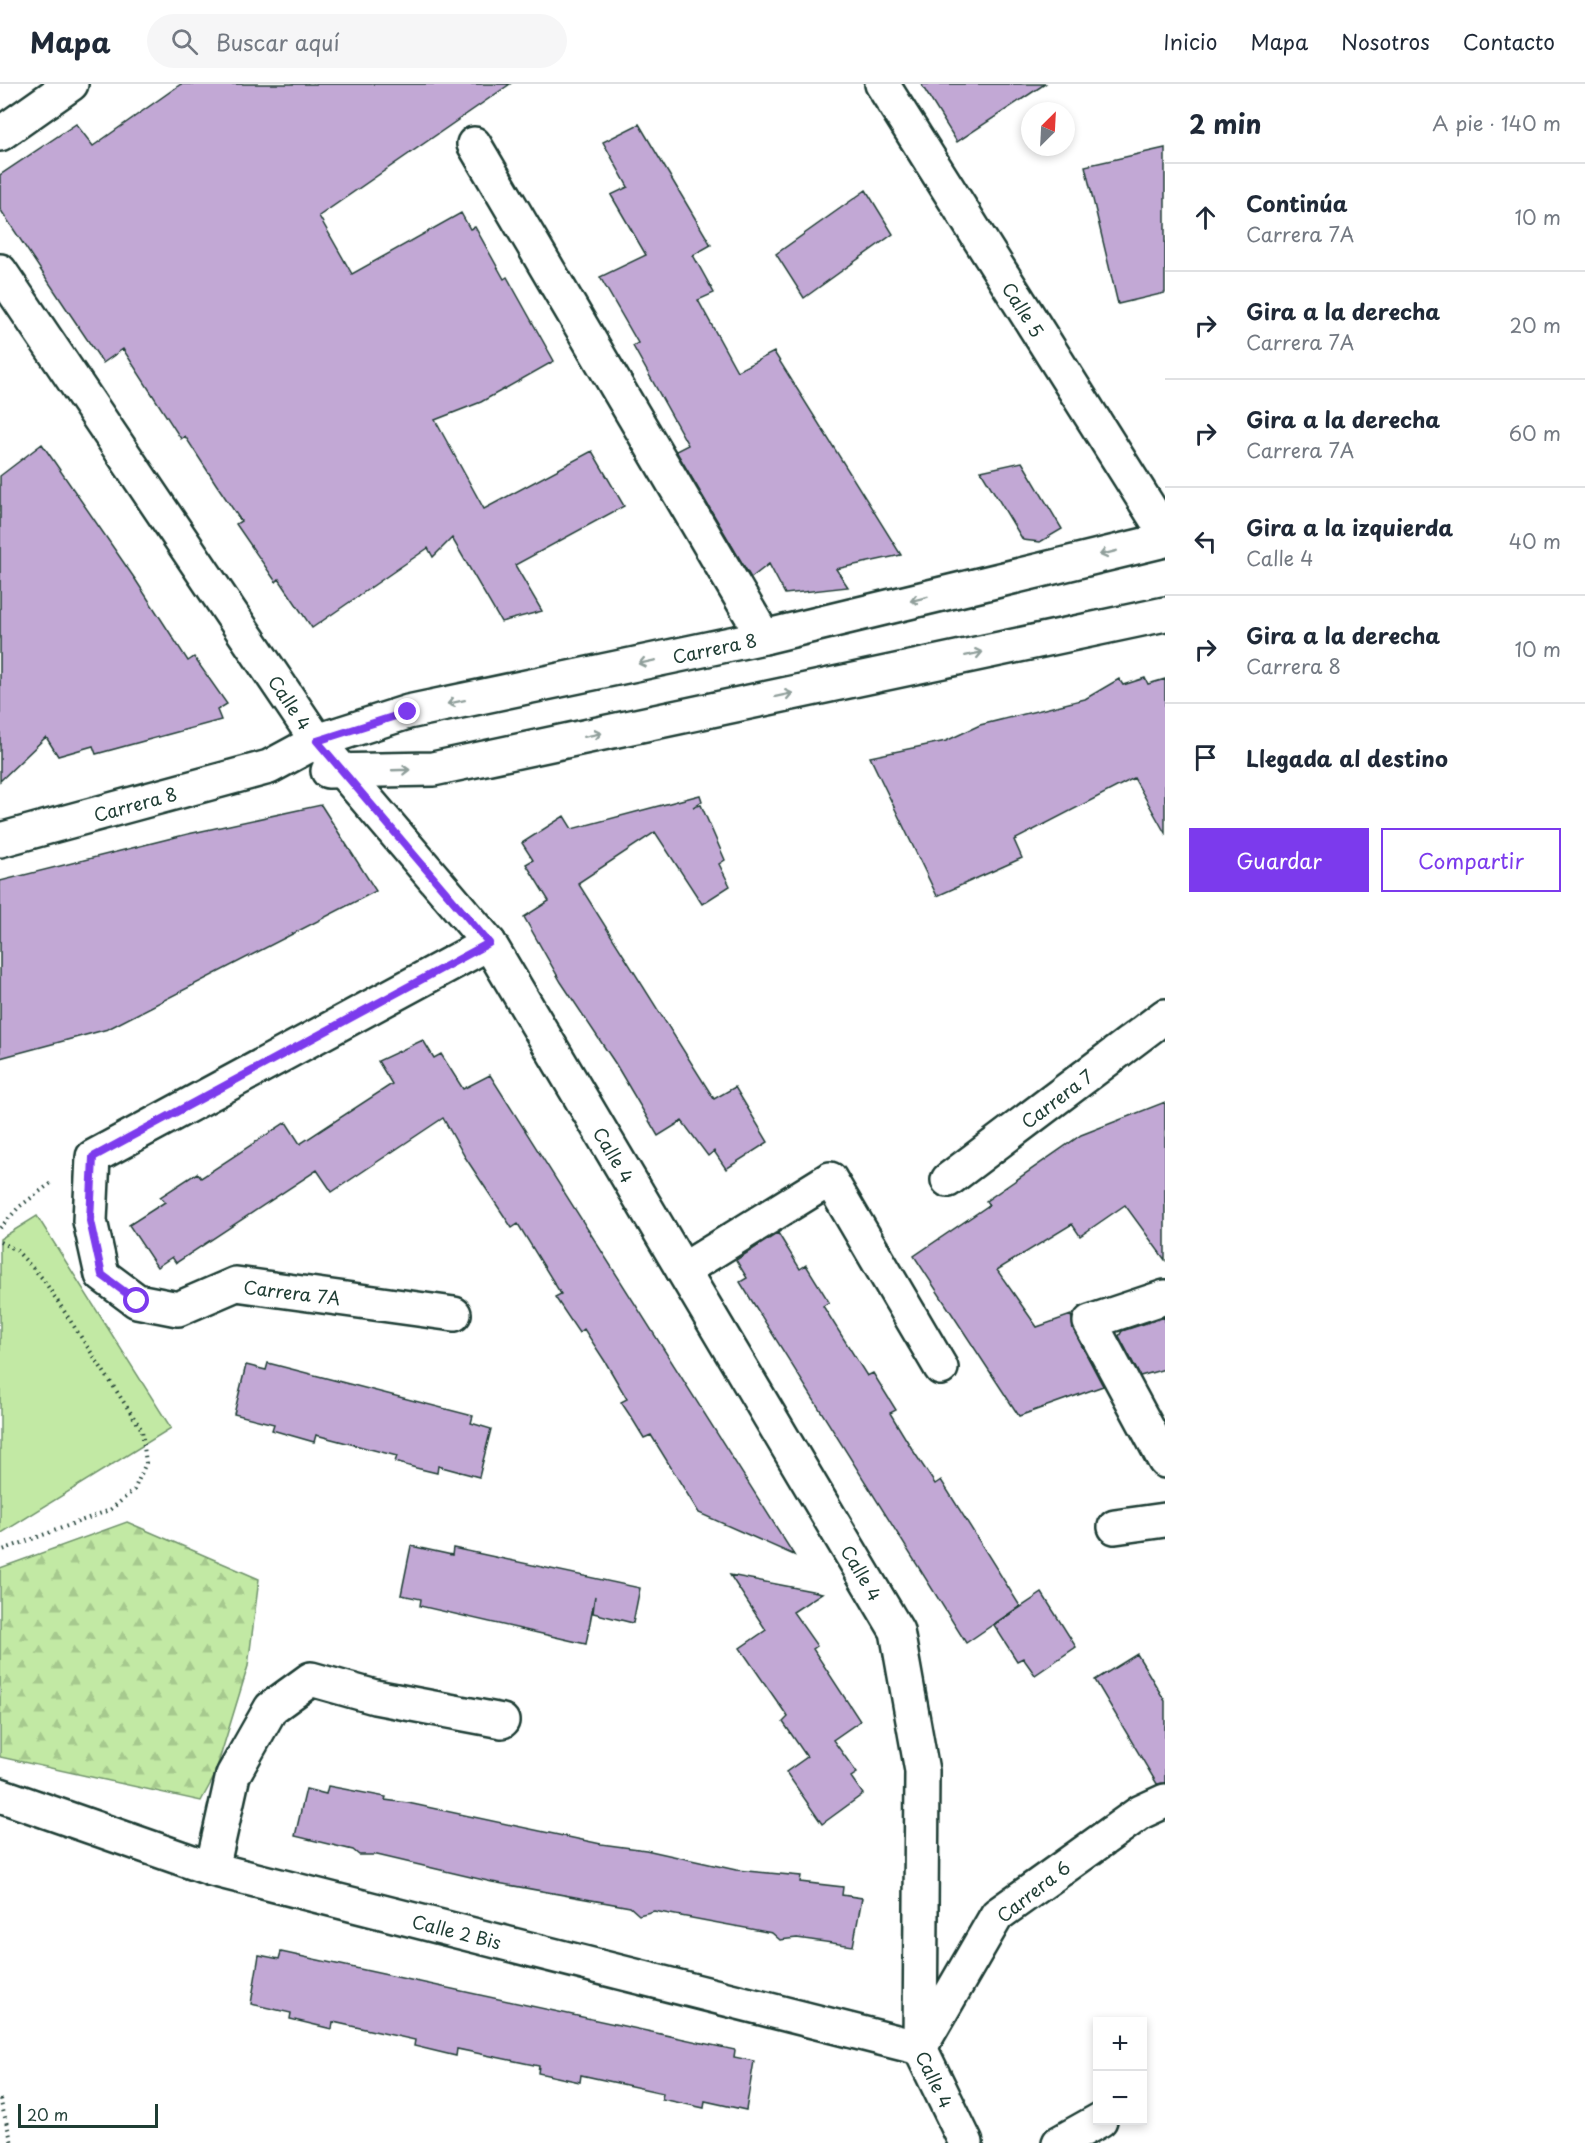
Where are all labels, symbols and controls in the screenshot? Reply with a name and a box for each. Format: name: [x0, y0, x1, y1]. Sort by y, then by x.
search box: [147, 14, 567, 68]
text: Mapa: [30, 20, 111, 63]
icon: search: [168, 25, 201, 58]
text: Buscar aquí: [216, 25, 340, 58]
text: Inicio: [1163, 25, 1217, 57]
text: Mapa: [1250, 25, 1308, 57]
text: Nosotros: [1341, 25, 1430, 57]
text: Contacto: [1463, 25, 1555, 57]
north arrow: [1021, 102, 1075, 156]
text: 2 min: [1189, 104, 1262, 143]
text: A pie · 140 m: [1432, 108, 1561, 138]
text: Continúa: [1246, 186, 1348, 219]
icon: ahead: [1189, 201, 1222, 234]
text: 10 m: [1514, 202, 1561, 232]
text: Carrera 7A: [1246, 219, 1354, 249]
street label: Calle 5: [996, 276, 1051, 342]
text: Gira a la derecha: [1246, 294, 1440, 327]
icon: right: [1189, 309, 1222, 342]
text: 20 m: [1509, 310, 1561, 340]
text: Carrera 7A: [1246, 327, 1354, 357]
text: Gira a la derecha: [1246, 402, 1440, 435]
icon: right: [1189, 417, 1222, 450]
text: 60 m: [1509, 418, 1561, 448]
text: Carrera 7A: [1246, 435, 1354, 465]
text: Gira a la izquierda: [1246, 510, 1453, 543]
icon: left: [1189, 525, 1222, 558]
text: 40 m: [1509, 526, 1561, 556]
text: Calle 4: [1246, 543, 1314, 573]
one-way arrow: [1099, 548, 1118, 560]
one-way arrow: [909, 594, 928, 606]
text: Gira a la derecha: [1246, 618, 1440, 651]
street label: Carrera 8: [670, 625, 759, 669]
icon: right: [1189, 633, 1222, 666]
text: 10 m: [1514, 634, 1561, 664]
one-way arrow: [964, 648, 984, 659]
text: Carrera 8: [1246, 651, 1341, 681]
one-way arrow: [637, 657, 657, 668]
street label: Calle 4: [263, 669, 319, 735]
one-way arrow: [773, 689, 793, 700]
one-way arrow: [447, 697, 466, 708]
route end: [394, 698, 420, 724]
one-way arrow: [583, 729, 602, 740]
icon: arrive: [1189, 741, 1222, 774]
text: Llegada al destino: [1246, 741, 1448, 774]
one-way arrow: [391, 764, 411, 775]
street label: Carrera 8: [90, 779, 180, 828]
button: Guardar: [1189, 828, 1369, 892]
button: Compartir: [1381, 828, 1561, 892]
street label: Carrera 7: [1015, 1062, 1098, 1134]
street label: Calle 4: [587, 1121, 642, 1187]
street label: Carrera 7A: [242, 1273, 342, 1311]
route start: [123, 1287, 149, 1313]
street label: Calle 4: [835, 1539, 889, 1605]
street label: Carrera 6: [990, 1854, 1076, 1928]
street label: Calle 2 Bis: [409, 1907, 504, 1955]
map controls: [1093, 2017, 1147, 2125]
button: +: [1093, 2017, 1147, 2071]
street label: Calle 4: [910, 2046, 961, 2112]
button: −: [1093, 2071, 1147, 2125]
scale bar: [18, 2101, 158, 2128]
text: 20 m: [27, 2102, 68, 2126]

